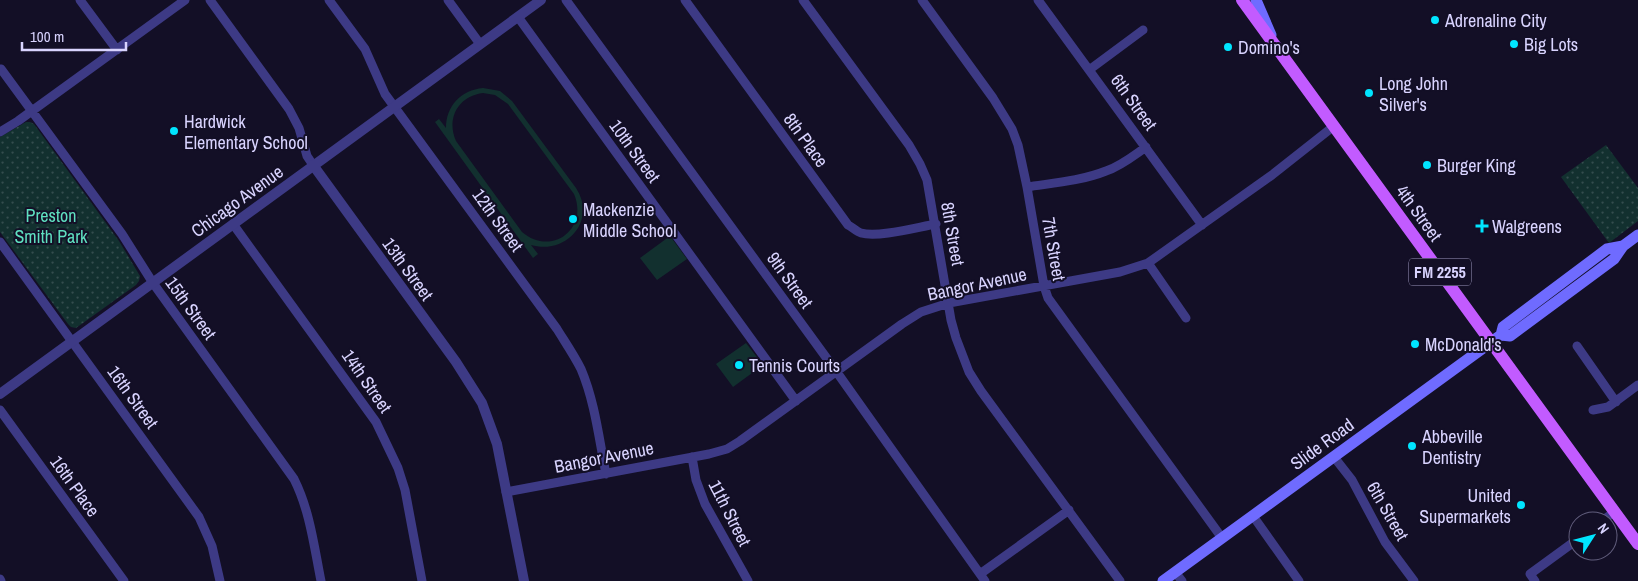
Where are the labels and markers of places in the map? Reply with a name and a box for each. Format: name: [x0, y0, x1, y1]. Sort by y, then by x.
place label: Adrenaline City: [1444, 8, 1547, 33]
marker: Adrenaline City: [1429, 14, 1441, 26]
place label: Big Lots: [1524, 32, 1578, 57]
place label: Domino's: [1238, 35, 1300, 60]
marker: Big Lots: [1508, 38, 1520, 50]
marker: Domino's: [1222, 41, 1234, 53]
place label: Long John Silver's: [1379, 71, 1448, 117]
marker: Long John Silver's: [1363, 87, 1375, 99]
place label: Hardwick Elementary School: [184, 109, 308, 155]
marker: Hardwick Elementary School: [168, 125, 180, 137]
place label: Burger King: [1437, 153, 1517, 178]
marker: Burger King: [1421, 159, 1433, 171]
place label: Mackenzie Middle School: [583, 197, 677, 243]
marker: Mackenzie Middle School: [567, 213, 579, 225]
place label: Walgreens: [1492, 214, 1562, 239]
marker: Walgreens: [1476, 220, 1488, 232]
place label: McDonald's: [1425, 332, 1502, 357]
marker: McDonald's: [1409, 338, 1421, 350]
place label: Tennis Courts: [749, 353, 840, 378]
marker: Tennis Courts: [733, 359, 745, 371]
place label: Abbeville Dentistry: [1421, 424, 1483, 470]
marker: Abbeville Dentistry: [1406, 440, 1418, 452]
place label: United Supermarkets: [1419, 483, 1511, 529]
marker: United Supermarkets: [1515, 499, 1527, 511]

